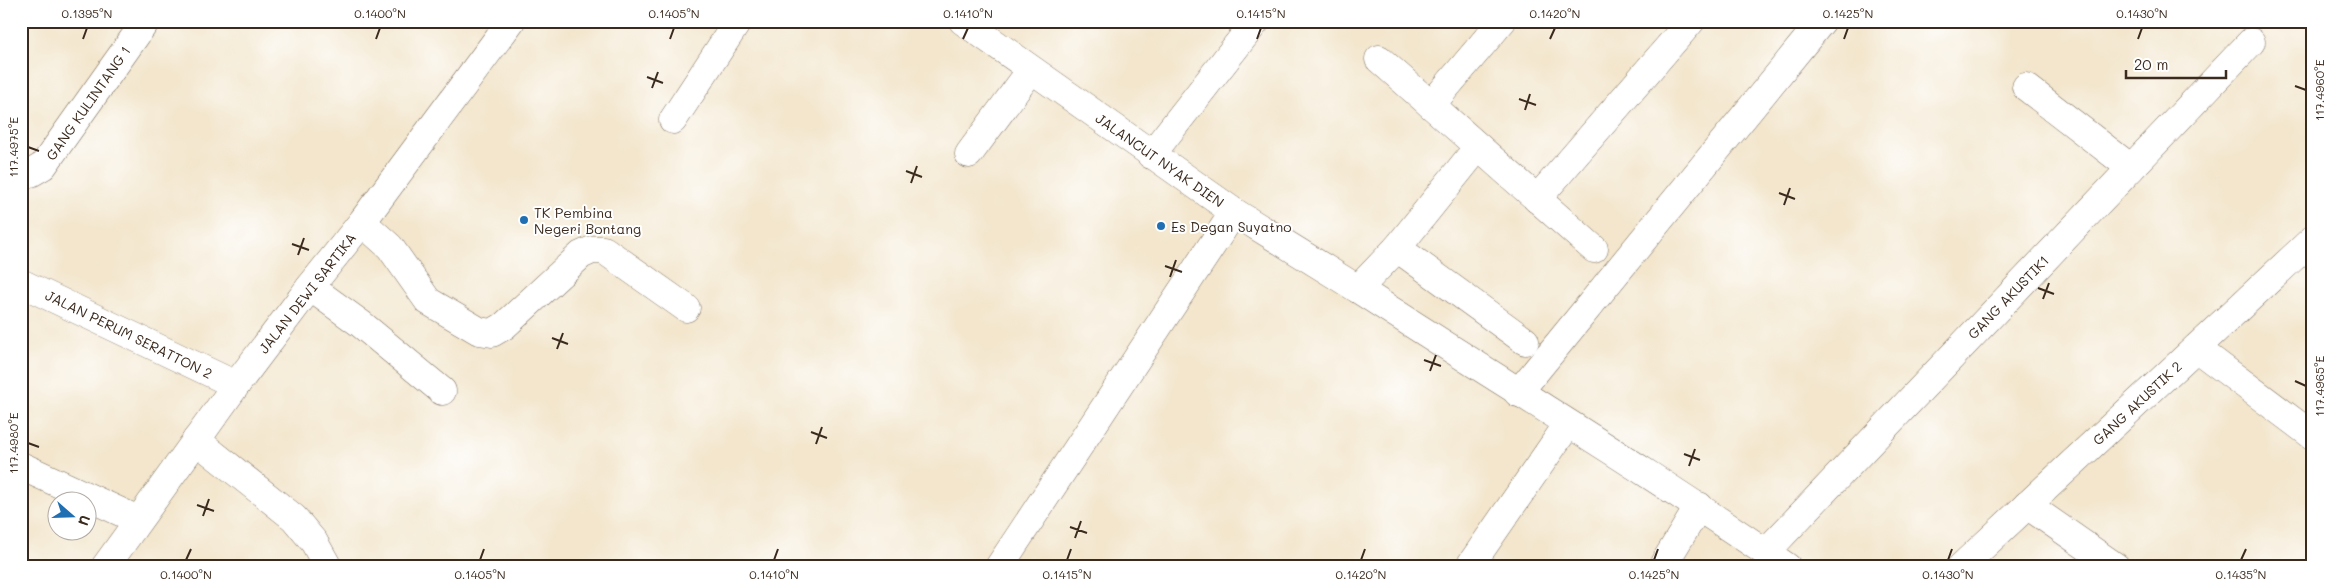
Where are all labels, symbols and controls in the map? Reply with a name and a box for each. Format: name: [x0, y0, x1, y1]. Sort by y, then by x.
text: 0.1395°N: [62, 5, 112, 21]
text: 0.1400°N: [354, 5, 406, 21]
text: 0.1405°N: [648, 5, 700, 21]
text: 0.1410°N: [943, 5, 993, 21]
text: 0.1415°N: [1236, 5, 1286, 21]
text: 0.1420°N: [1530, 5, 1580, 21]
text: 0.1425°N: [1823, 5, 1873, 21]
text: 0.1430°N: [2116, 5, 2168, 21]
street label: GANG KULINTANG 1: [41, 42, 135, 164]
scale bar: [2126, 48, 2226, 80]
text: 20 m: [2134, 54, 2168, 74]
text: 117.4960°E: [2311, 59, 2327, 121]
street label: JALANCUT NYAK DIEN: [1092, 108, 1228, 212]
text: 117.4975°E: [5, 117, 21, 177]
place label: TK Pembina Negeri Bontang: [534, 203, 641, 238]
marker: TK Pembina Negeri Bontang: [518, 214, 530, 226]
place label: Es Degan Suyatno: [1171, 217, 1291, 236]
marker: Es Degan Suyatno: [1155, 220, 1167, 232]
street label: JALAN DEWI SARTIKA: [254, 229, 360, 357]
street label: GANG AKUSTIK1: [1963, 251, 2053, 343]
street label: JALAN PERUM SERATTON 2: [42, 285, 216, 383]
text: 117.4965°E: [2311, 355, 2327, 416]
street label: GANG AKUSTIK 2: [2088, 357, 2186, 449]
text: 117.4980°E: [5, 412, 21, 474]
north arrow: [48, 490, 98, 540]
text: U: [74, 513, 95, 528]
text: 0.1400°N: [160, 566, 212, 582]
text: 0.1405°N: [454, 566, 506, 582]
text: 0.1410°N: [749, 566, 799, 582]
text: 0.1415°N: [1042, 566, 1092, 582]
text: 0.1420°N: [1336, 566, 1386, 582]
text: 0.1425°N: [1629, 566, 1679, 582]
text: 0.1430°N: [1922, 566, 1974, 582]
text: 0.1435°N: [2216, 566, 2266, 582]

